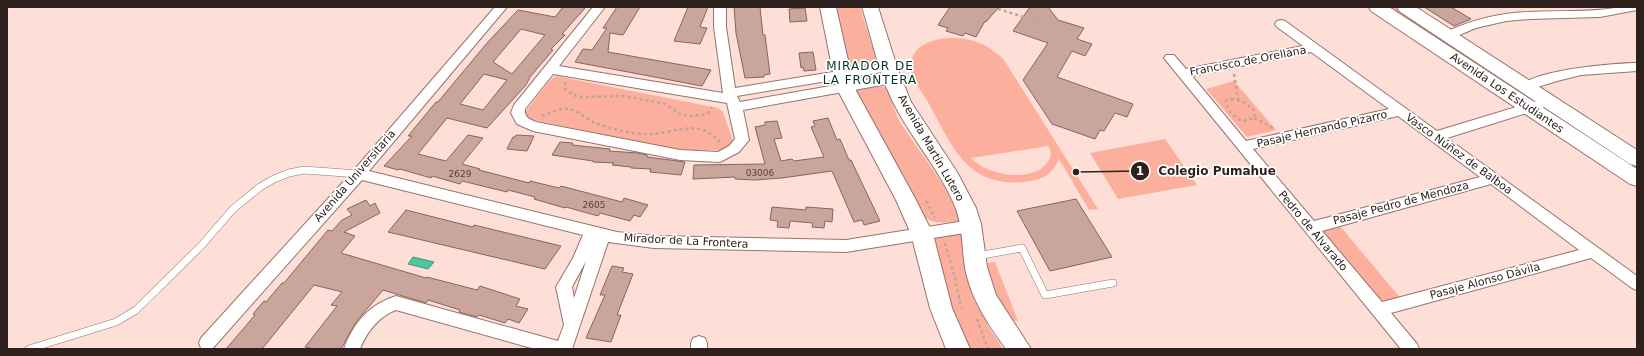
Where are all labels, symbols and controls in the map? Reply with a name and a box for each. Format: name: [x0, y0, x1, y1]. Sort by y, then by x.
street label: Francisco de Orellana: [1189, 43, 1307, 79]
street label: Avenida Los Estudiantes: [1448, 50, 1566, 136]
district label: MIRADOR DE LA FRONTERA: [823, 59, 917, 87]
street label: Avenida Martín Lutero: [895, 92, 967, 204]
street label: Pasaje Hernando Pizarro: [1256, 108, 1389, 150]
street label: Vasco Núñez de Balboa: [1403, 111, 1515, 197]
street label: Avenida Universitaria: [312, 127, 398, 225]
callout: Colegio Pumahue: [1130, 159, 1284, 183]
text: 1: [1136, 164, 1144, 178]
text: Colegio Pumahue: [1158, 164, 1276, 178]
house number: 03006: [746, 168, 775, 178]
house number: 2629: [449, 169, 472, 179]
street label: Pasaje Pedro de Mendoza: [1332, 179, 1470, 227]
street label: Pedro de Alvarado: [1276, 188, 1350, 274]
house number: 2605: [583, 200, 605, 210]
street label: Mirador de La Frontera: [623, 231, 749, 251]
street label: Pasaje Alonso Dávila: [1429, 260, 1541, 302]

